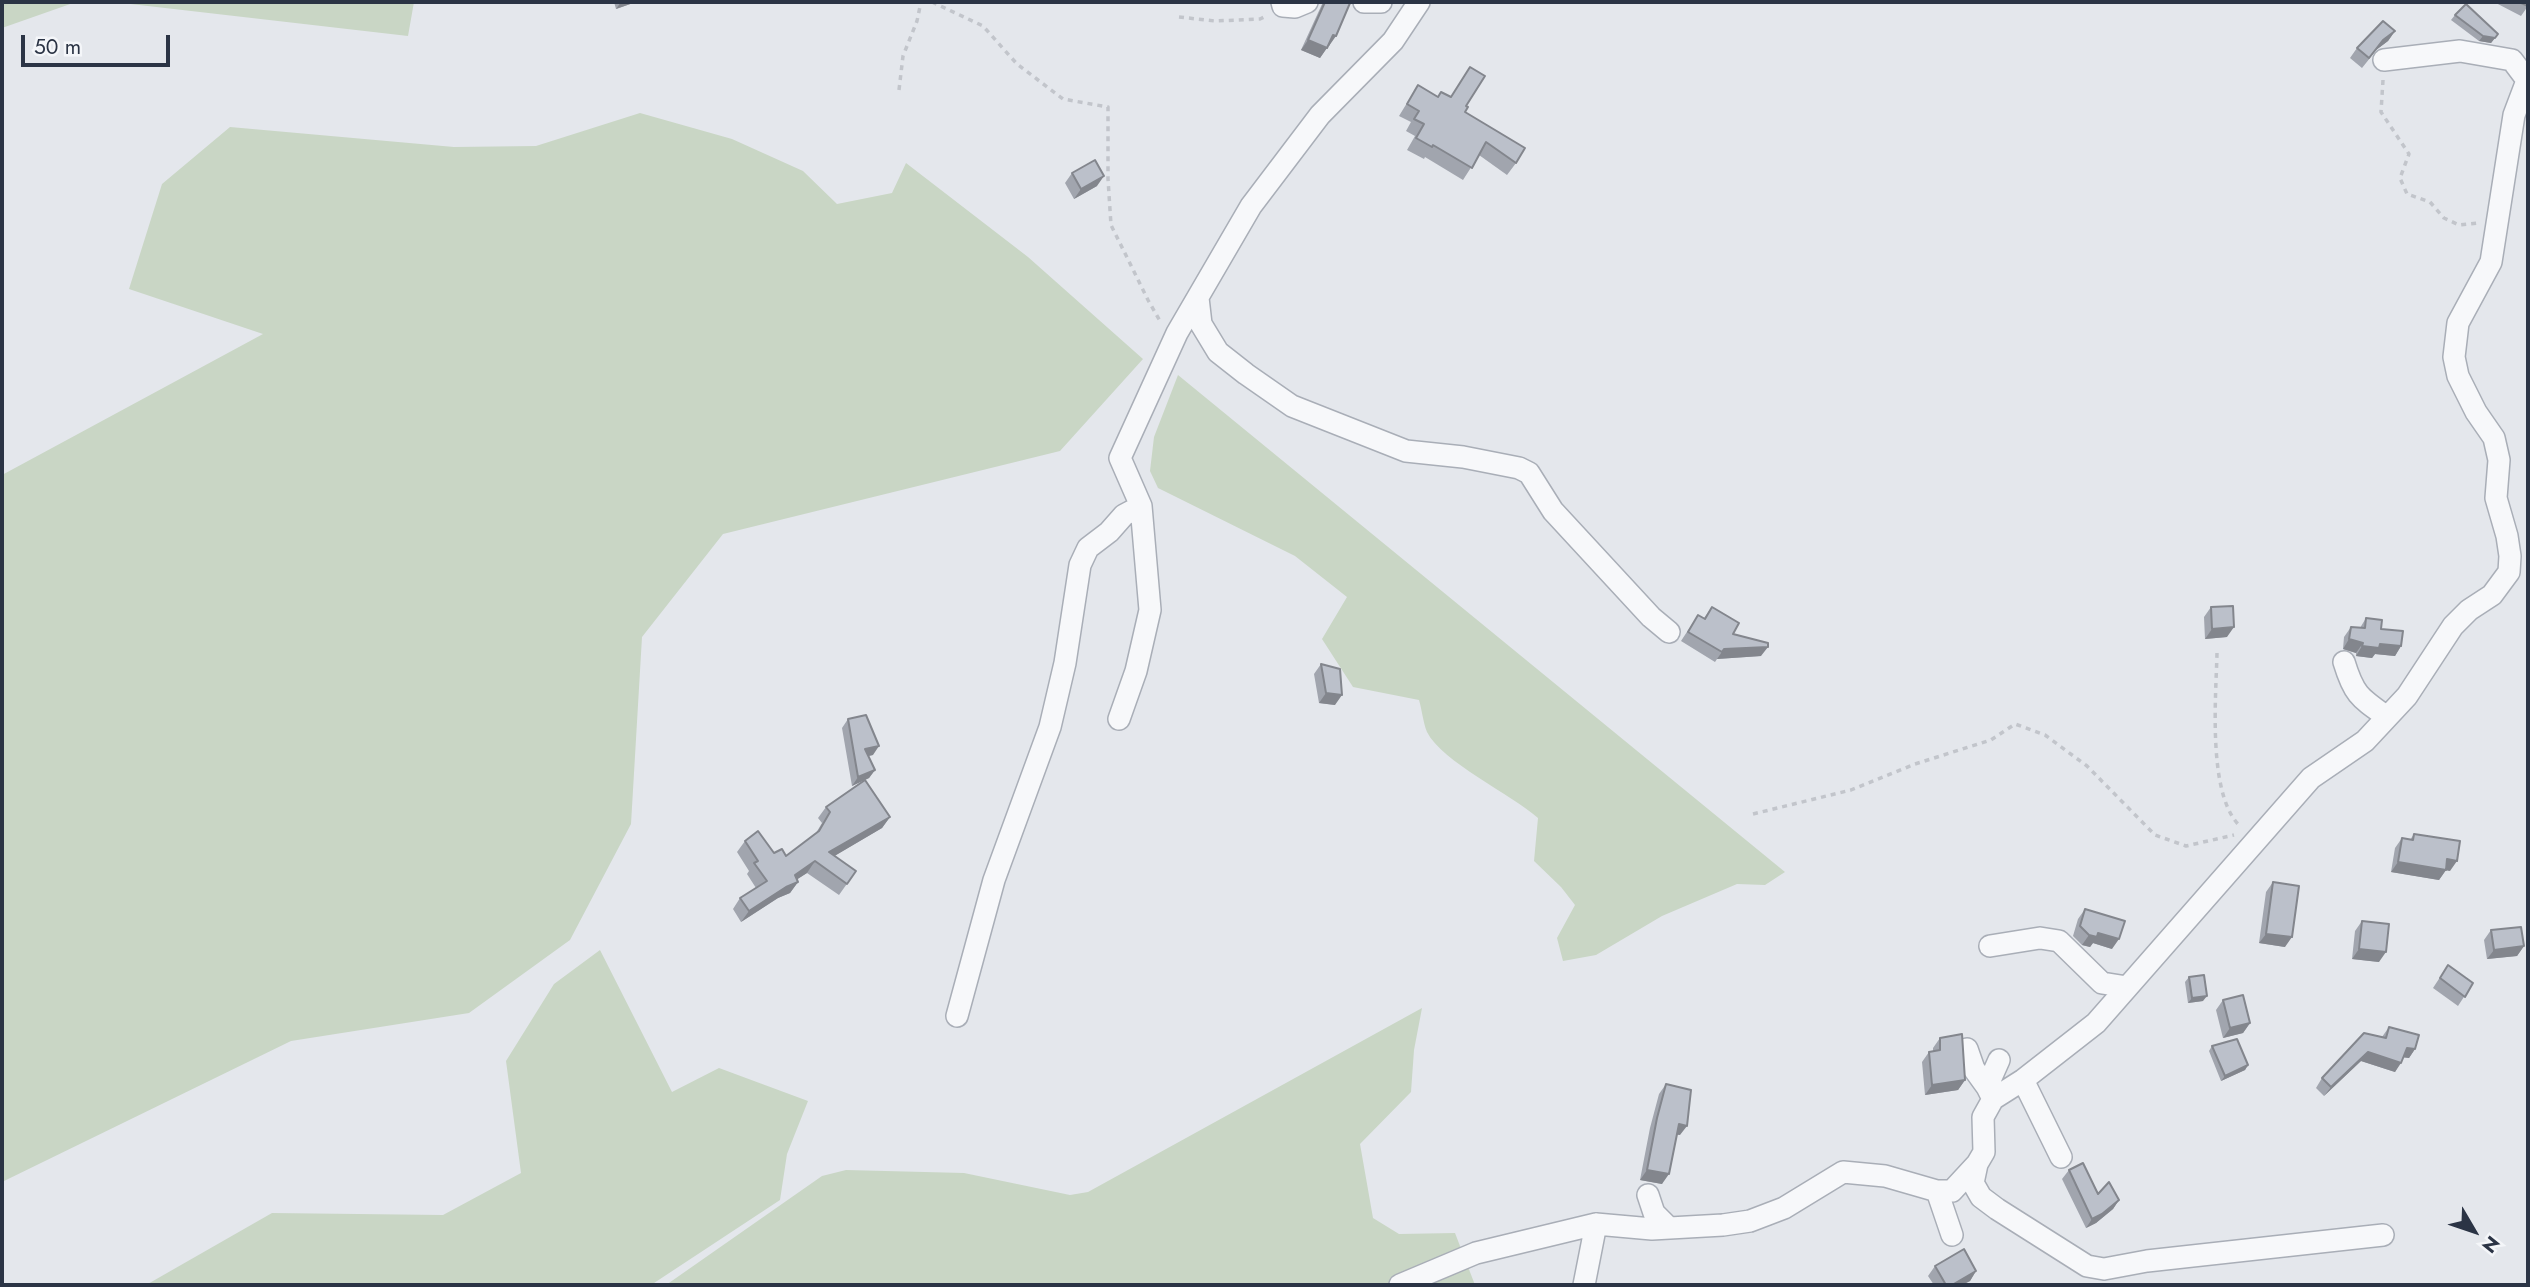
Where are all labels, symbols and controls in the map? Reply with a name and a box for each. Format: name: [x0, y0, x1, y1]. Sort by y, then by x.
scale bar: [24, 21, 173, 65]
text: 50 m: [34, 32, 81, 62]
north arrow: [2439, 1196, 2509, 1266]
text: N: [2475, 1230, 2506, 1259]

